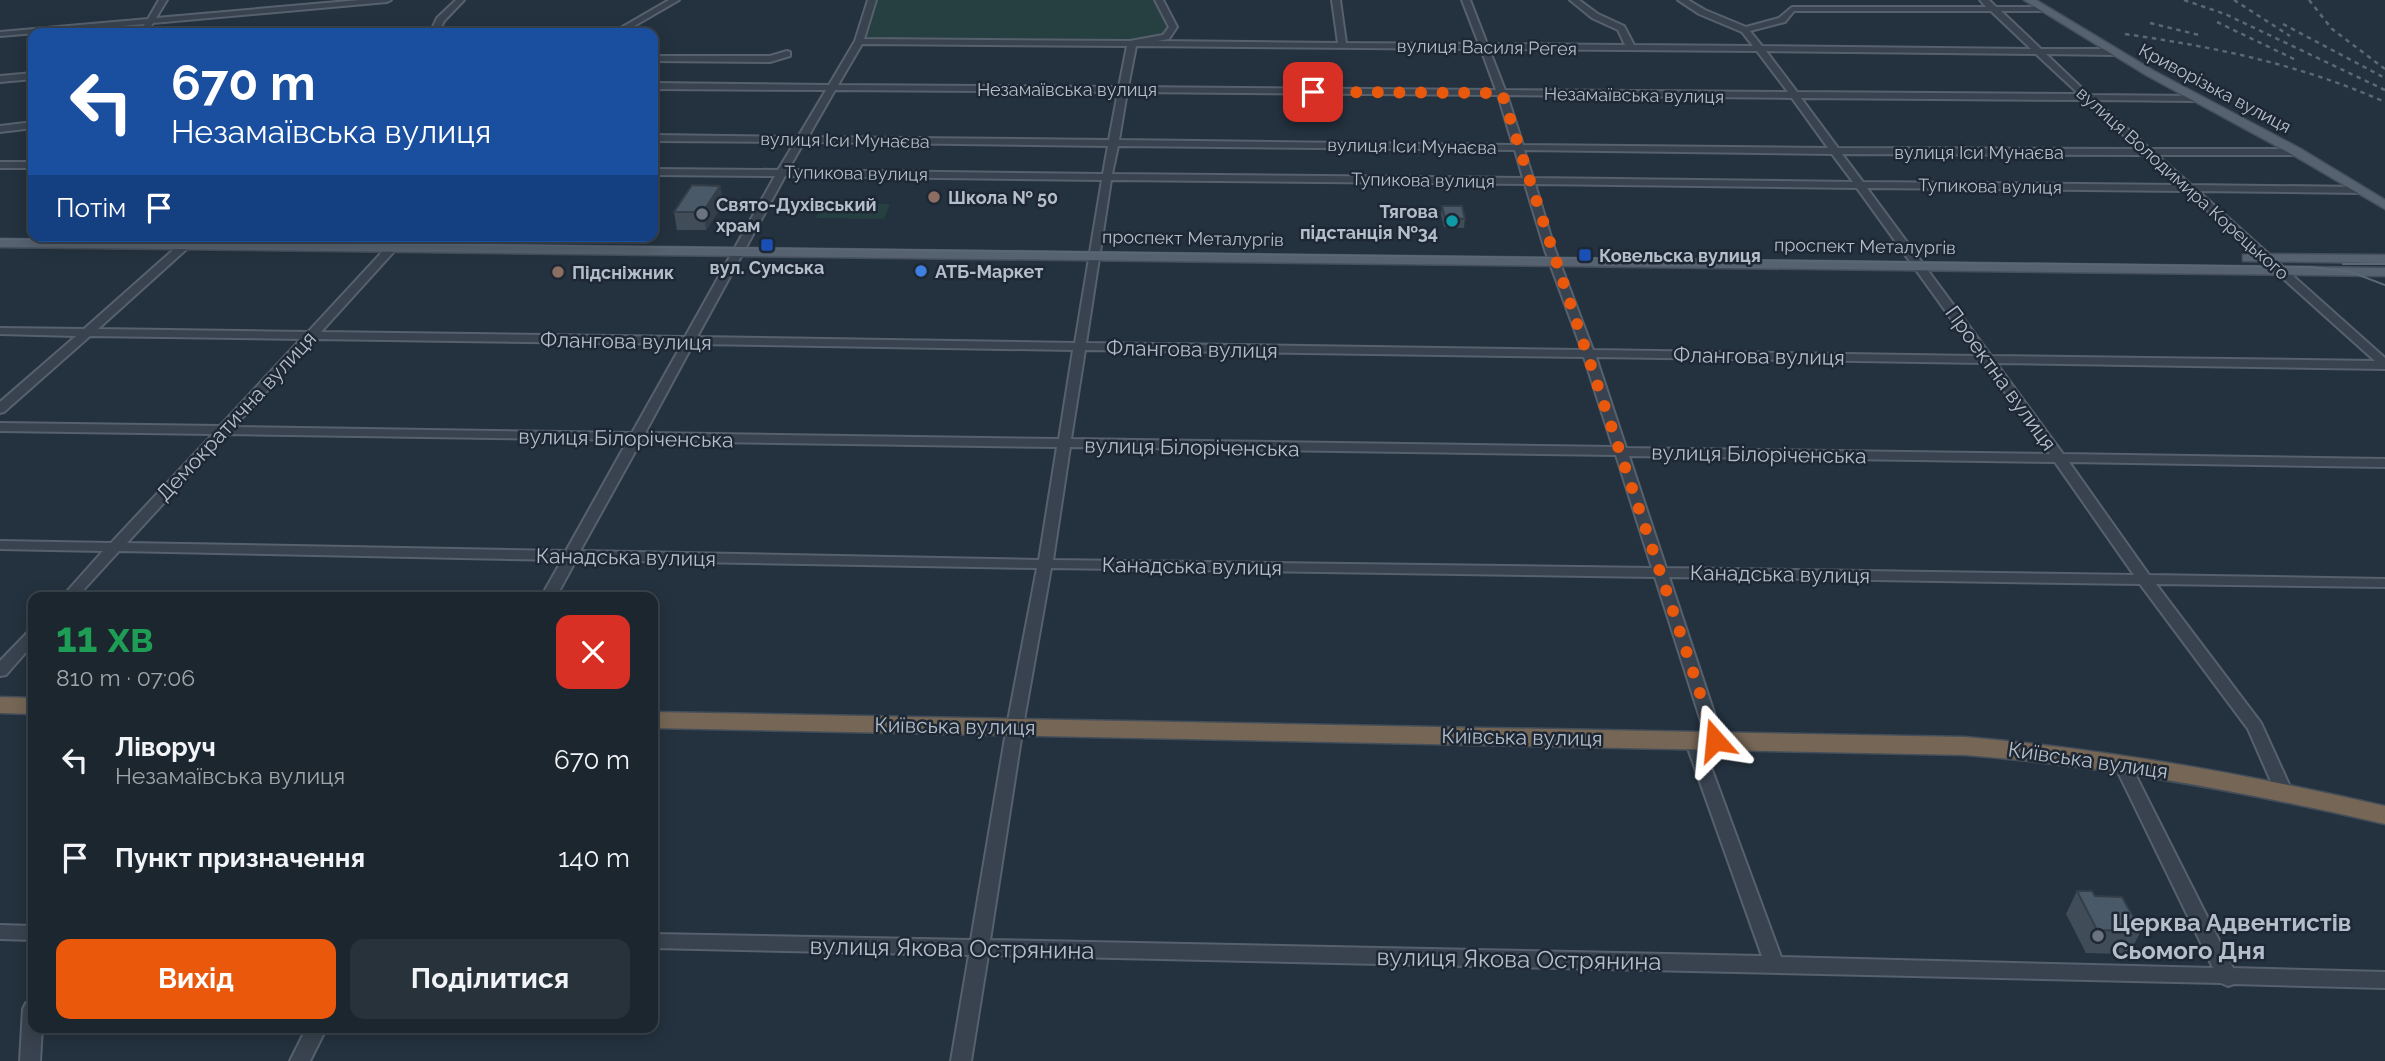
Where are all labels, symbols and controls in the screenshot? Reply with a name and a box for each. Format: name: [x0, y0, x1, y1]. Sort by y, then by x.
street label: вулиця Василя Регея: [1397, 35, 1577, 59]
street label: Криворізька вулиця: [2135, 39, 2295, 137]
text: 670 m: [171, 54, 316, 111]
icon: left: [56, 56, 147, 147]
pin: [1283, 62, 1343, 122]
icon: arrive: [1294, 73, 1332, 111]
street label: Незамаївська вулиця: [977, 79, 1157, 100]
street label: вулиця Володимира Корецького: [2073, 82, 2294, 284]
street label: Незамаївська вулиця: [1544, 83, 1724, 107]
text: Незамаївська вулиця: [171, 113, 491, 150]
street label: вулиця Іси Мунаєва: [760, 128, 930, 152]
street label: вулиця Іси Мунаєва: [1327, 134, 1497, 158]
street label: вулиця Іси Мунаєва: [1894, 142, 2064, 163]
street label: Тупикова вулиця: [784, 161, 928, 185]
street label: Тупикова вулиця: [1351, 168, 1495, 192]
street label: Тупикова вулиця: [1918, 174, 2062, 198]
place label: Школа № 50: [948, 187, 1058, 208]
icon: arrive: [140, 189, 178, 227]
marker: Школа № 50: [926, 189, 942, 205]
text: Потім: [56, 193, 126, 223]
place label: Свято-Духівський храм: [716, 194, 876, 236]
place label: Тягова пiдстанцiя №34: [1300, 201, 1438, 243]
marker: Свято-Духівський храм: [694, 206, 710, 222]
marker: Тягова пiдстанцiя №34: [1444, 213, 1460, 229]
street label: проспект Металургів: [1102, 226, 1284, 250]
street label: проспект Металургів: [1774, 234, 1956, 258]
marker: вул. Сумська: [759, 237, 775, 253]
place label: Ковельска вулиця: [1599, 245, 1761, 266]
marker: Ковельска вулиця: [1577, 247, 1593, 263]
place label: вул. Сумська: [710, 257, 824, 278]
place label: АТБ-Маркет: [935, 261, 1043, 282]
place label: Підсніжник: [572, 262, 674, 283]
marker: АТБ-Маркет: [913, 263, 929, 279]
marker: Підсніжник: [550, 264, 566, 280]
street label: Проектна вулиця: [1940, 301, 2062, 455]
street label: Демократична вулиця: [151, 326, 321, 506]
street label: Флангова вулиця: [540, 327, 712, 355]
street label: Флангова вулиця: [1106, 335, 1278, 363]
street label: Флангова вулиця: [1673, 342, 1845, 370]
street label: вулиця Білоріченська: [518, 424, 734, 452]
street label: вулиця Білоріченська: [1084, 433, 1300, 461]
street label: вулиця Білоріченська: [1651, 440, 1867, 468]
street label: Канадська вулиця: [536, 543, 716, 571]
street label: Канадська вулиця: [1102, 552, 1282, 580]
street label: Канадська вулиця: [1690, 560, 1870, 588]
text: 11 хв: [56, 613, 154, 662]
button: close: [556, 615, 630, 689]
text: 810 m · 07:06: [56, 664, 195, 691]
position arrow: [1678, 703, 1752, 777]
street label: Київська вулиця: [874, 712, 1036, 740]
street label: Київська вулиця: [1441, 723, 1603, 751]
text: Ліворуч: [115, 732, 216, 762]
street label: Київська вулиця: [2006, 736, 2170, 784]
icon: left: [56, 741, 94, 779]
text: 670 m: [554, 745, 630, 775]
text: Незамаївська вулиця: [115, 762, 345, 789]
icon: arrive: [56, 839, 94, 877]
text: Пункт призначення: [115, 843, 365, 873]
text: 140 m: [558, 843, 630, 873]
place label: Церква Адвентистів Сьомого Дня: [2112, 908, 2351, 965]
marker: Церква Адвентистів Сьомого Дня: [2090, 928, 2106, 944]
street label: вулиця Якова Острянина: [809, 931, 1095, 965]
button: Вихід: [56, 939, 336, 1019]
button: Поділитися: [350, 939, 630, 1019]
street label: вулиця Якова Острянина: [1376, 942, 1662, 976]

